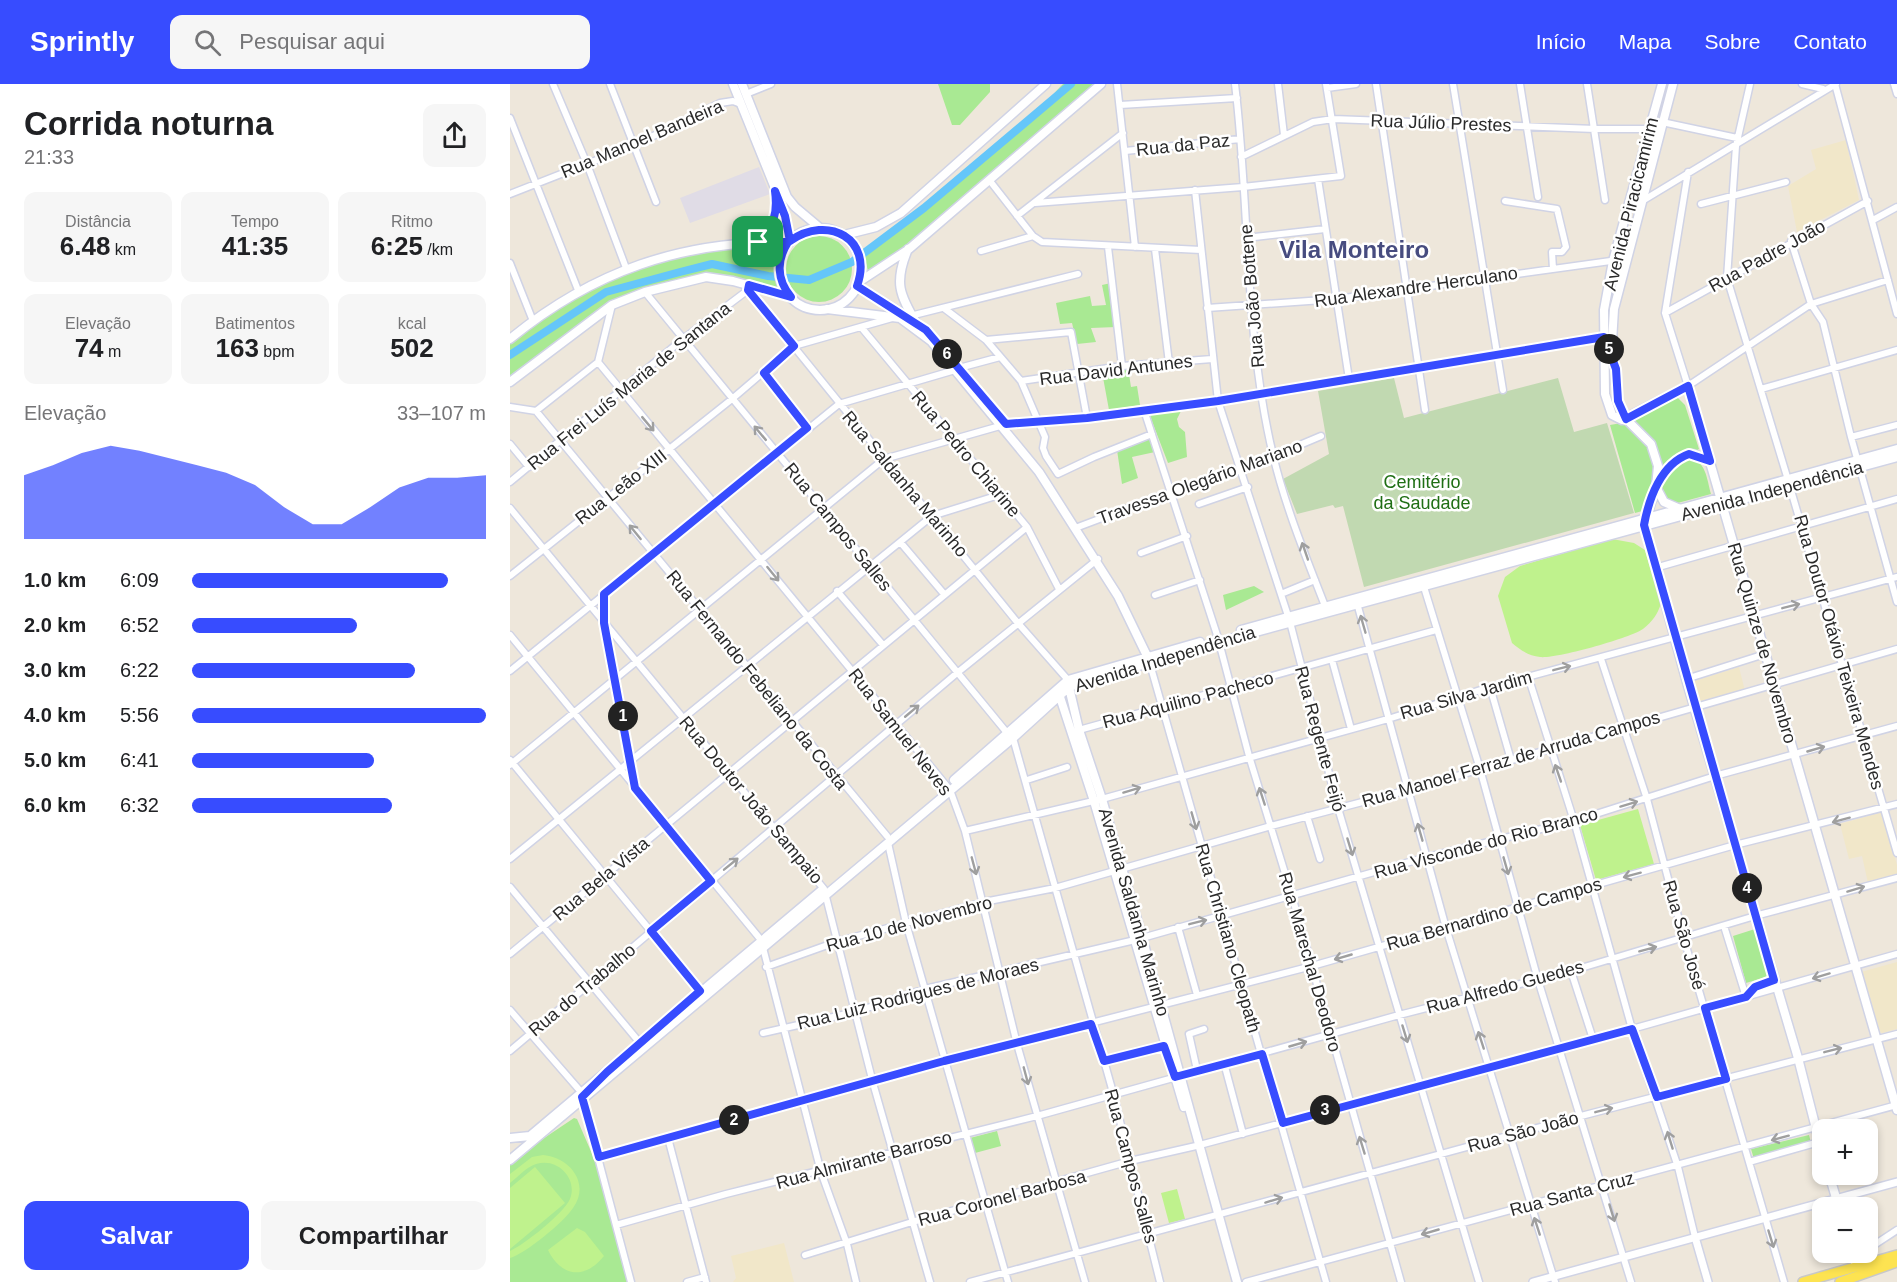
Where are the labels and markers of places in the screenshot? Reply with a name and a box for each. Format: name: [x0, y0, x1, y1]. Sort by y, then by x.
pin: [732, 216, 783, 267]
pin: 5: [1594, 334, 1624, 364]
pin: 6: [932, 339, 962, 369]
pin: 1: [608, 701, 638, 731]
pin: 4: [1732, 873, 1762, 903]
pin: 3: [1310, 1095, 1340, 1125]
pin: 2: [719, 1105, 749, 1135]

